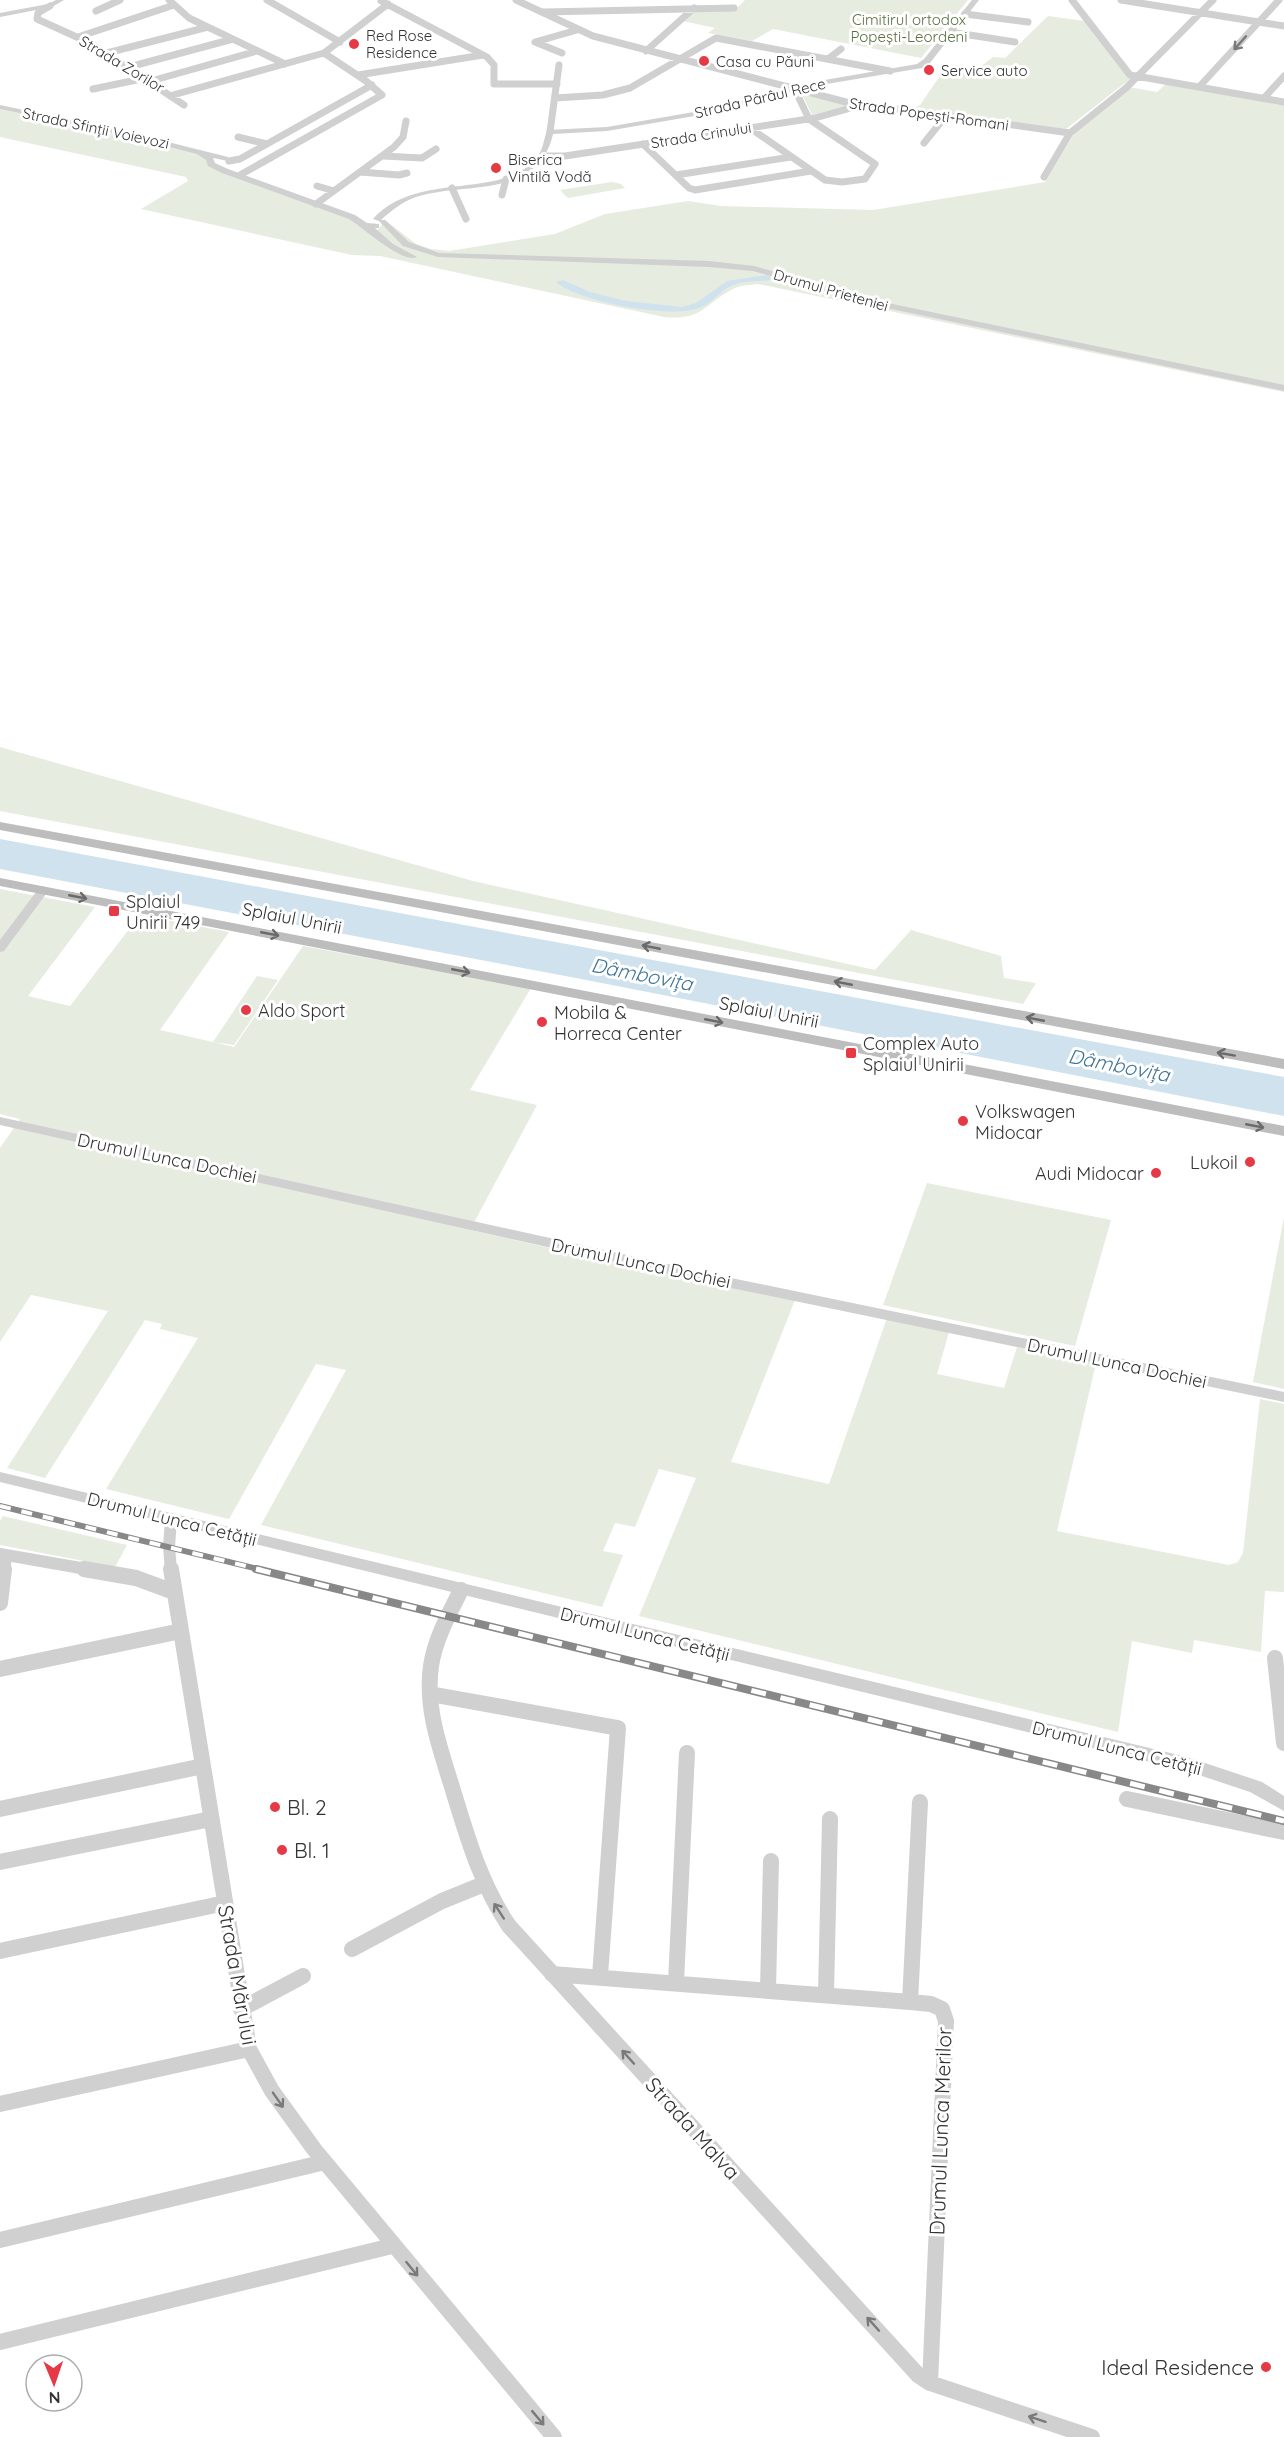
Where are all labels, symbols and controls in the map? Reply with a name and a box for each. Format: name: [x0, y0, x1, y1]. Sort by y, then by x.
park label: Cimitirul ortodox Popești-Leordeni: [850, 10, 968, 46]
place label: Red Rose Residence: [366, 26, 437, 62]
street label: Strada Zorilor: [76, 31, 168, 97]
one-way arrow: [1233, 35, 1247, 50]
marker: Red Rose Residence: [347, 37, 361, 51]
place label: Casa cu Păuni: [716, 52, 814, 71]
marker: Casa cu Păuni: [697, 54, 711, 68]
place label: Service auto: [941, 61, 1027, 80]
marker: Service auto: [922, 63, 936, 77]
street label: Strada Pârâul Rece: [693, 74, 827, 122]
street label: Strada Popești-Romani: [848, 93, 1010, 135]
street label: Strada Sfinții Voievozi: [21, 103, 171, 153]
street label: Strada Crinului: [649, 118, 753, 152]
place label: Biserica Vintilă Vodă: [508, 150, 592, 186]
marker: Biserica Vintilă Vodă: [489, 161, 503, 175]
street label: Drumul Prieteniei: [772, 265, 890, 315]
place label: Splaiul Unirii 749: [126, 890, 200, 934]
one-way arrow: [68, 892, 87, 903]
street label: Splaiul Unirii: [240, 897, 344, 939]
marker: Splaiul Unirii 749: [107, 904, 121, 918]
one-way arrow: [259, 929, 279, 940]
one-way arrow: [642, 941, 661, 952]
water label: Dâmbovița: [589, 952, 697, 996]
one-way arrow: [451, 966, 470, 977]
one-way arrow: [834, 977, 853, 988]
street label: Splaiul Unirii: [717, 991, 821, 1033]
place label: Aldo Sport: [258, 999, 345, 1022]
place label: Mobila & Horreca Center: [554, 1001, 682, 1045]
marker: Aldo Sport: [239, 1003, 253, 1017]
one-way arrow: [1025, 1013, 1045, 1024]
marker: Mobila & Horreca Center: [535, 1015, 549, 1029]
one-way arrow: [704, 1016, 723, 1027]
place label: Complex Auto Splaiul Unirii: [863, 1032, 979, 1076]
water label: Dâmbovița: [1066, 1043, 1174, 1087]
marker: Complex Auto Splaiul Unirii: [844, 1046, 858, 1060]
one-way arrow: [1217, 1048, 1237, 1059]
place label: Volkswagen Midocar: [975, 1100, 1076, 1144]
marker: Volkswagen Midocar: [956, 1114, 970, 1128]
one-way arrow: [1245, 1121, 1264, 1132]
street label: Drumul Lunca Dochiei: [75, 1128, 259, 1188]
place label: Lukoil: [1190, 1151, 1238, 1174]
marker: Lukoil: [1243, 1155, 1257, 1169]
place label: Audi Midocar: [1035, 1162, 1144, 1185]
marker: Audi Midocar: [1149, 1166, 1163, 1180]
street label: Drumul Lunca Dochiei: [549, 1233, 733, 1293]
street label: Drumul Lunca Dochiei: [1025, 1333, 1209, 1393]
street label: Drumul Lunca Cetății: [85, 1487, 259, 1551]
street label: Drumul Lunca Cetății: [558, 1602, 732, 1666]
street label: Drumul Lunca Cetății: [1030, 1716, 1204, 1780]
place label: Bl. 2: [287, 1794, 327, 1820]
marker: Bl. 2: [268, 1800, 282, 1814]
place label: Bl. 1: [294, 1837, 330, 1863]
marker: Bl. 1: [275, 1843, 289, 1857]
street label: Strada Mărului: [213, 1903, 263, 2047]
one-way arrow: [492, 1903, 504, 1920]
street label: Drumul Lunca Merilor: [923, 2026, 957, 2236]
one-way arrow: [621, 2050, 635, 2065]
street label: Strada Malva: [640, 2071, 746, 2185]
one-way arrow: [272, 2091, 284, 2108]
one-way arrow: [405, 2261, 418, 2277]
one-way arrow: [866, 2317, 880, 2332]
north arrow: [24, 2353, 84, 2413]
place label: Ideal Residence: [1101, 2354, 1254, 2380]
marker: Ideal Residence: [1259, 2360, 1273, 2374]
text: N: [48, 2388, 61, 2408]
one-way arrow: [531, 2410, 545, 2425]
one-way arrow: [1028, 2412, 1047, 2423]

